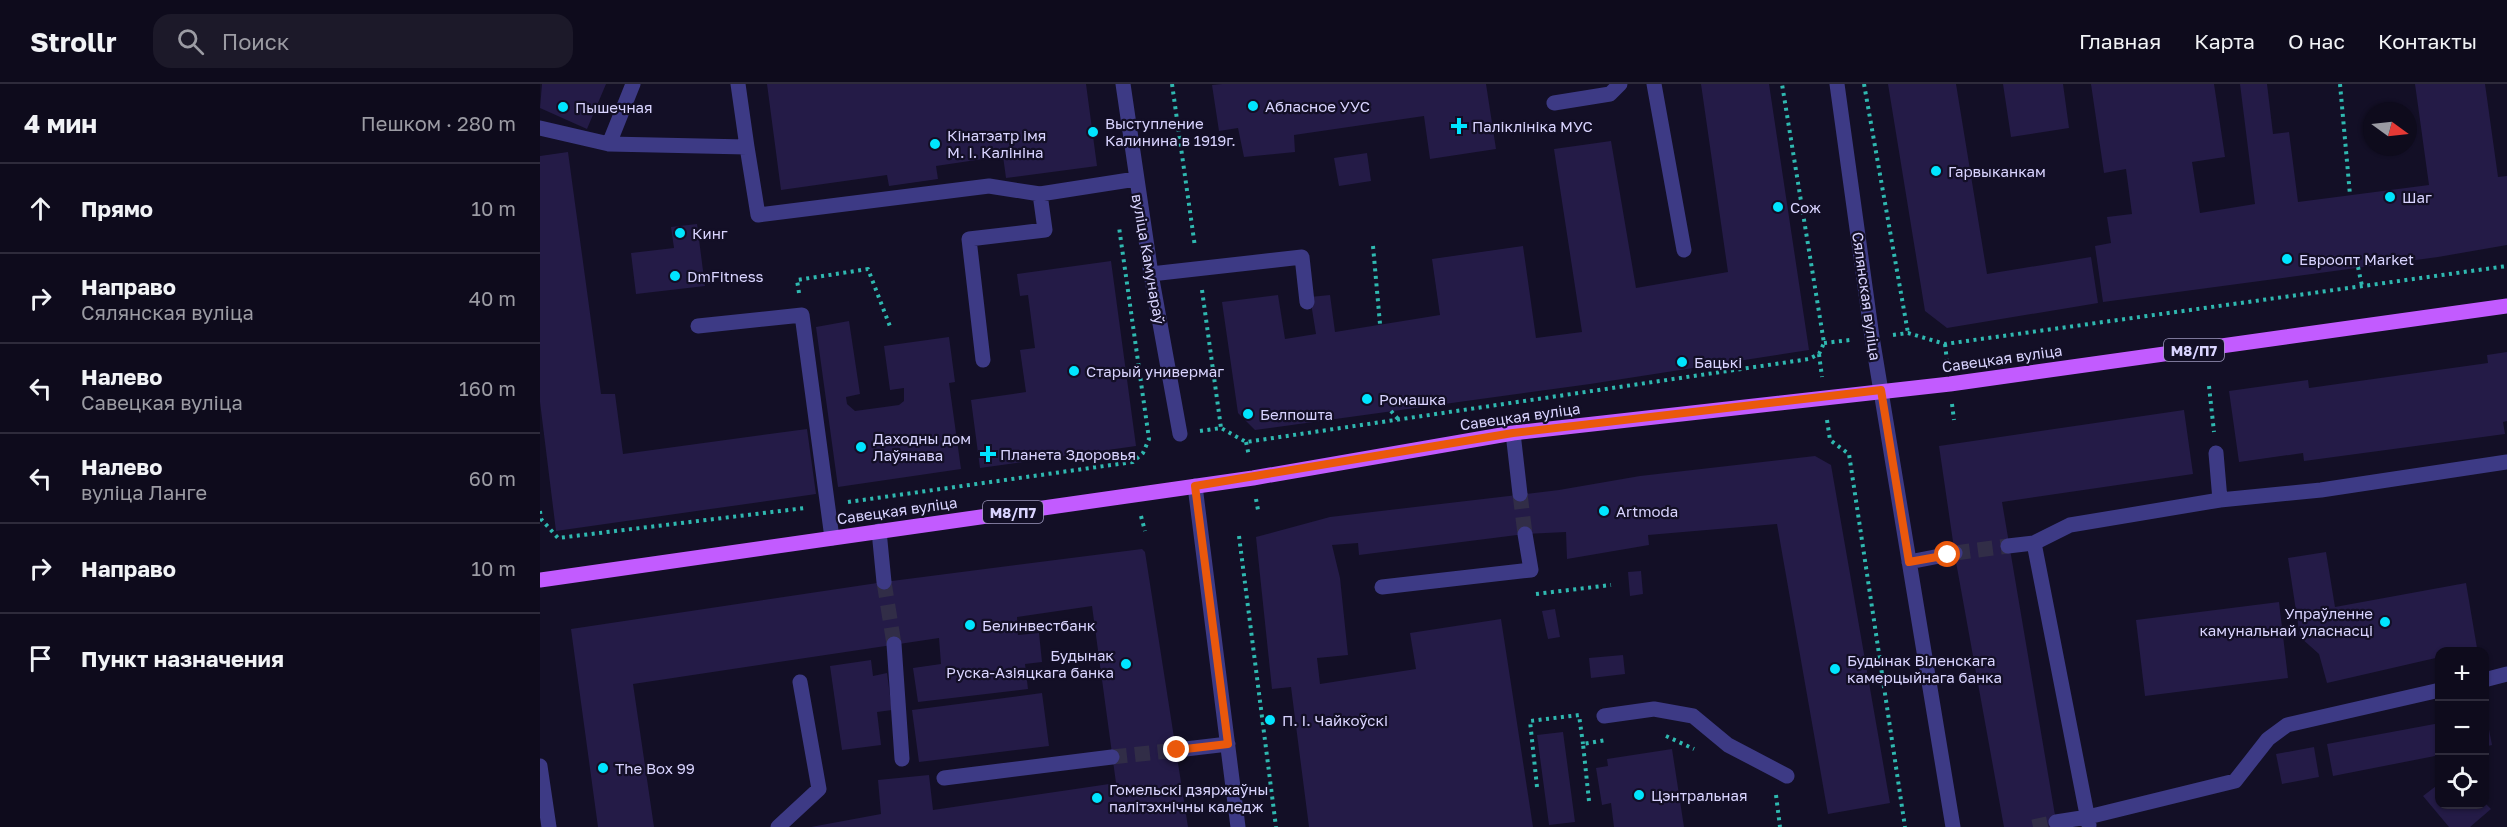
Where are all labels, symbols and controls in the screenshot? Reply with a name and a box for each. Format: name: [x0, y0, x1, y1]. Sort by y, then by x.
search box: [153, 14, 573, 68]
text: Strollr: [30, 25, 117, 58]
icon: search: [174, 25, 207, 58]
text: Поиск: [222, 28, 289, 55]
text: Главная: [2079, 28, 2161, 54]
text: Карта: [2194, 28, 2255, 54]
text: О нас: [2288, 28, 2345, 54]
text: Контакты: [2378, 28, 2477, 54]
place label: Абласное УУС: [1265, 97, 1370, 115]
place label: Пышечная: [575, 98, 653, 116]
marker: Абласное УУС: [1246, 99, 1260, 113]
marker: Пышечная: [556, 100, 570, 114]
north arrow: [2363, 102, 2417, 156]
text: 4 мин: [24, 108, 97, 139]
text: Пешком · 280 m: [361, 111, 516, 135]
place label: Выступление Калинина в 1919г.: [1105, 114, 1236, 149]
marker: Паліклініка МУС: [1450, 117, 1468, 135]
place label: Паліклініка МУС: [1472, 117, 1593, 135]
marker: Выступление Калинина в 1919г.: [1086, 125, 1100, 139]
place label: Кінатэатр імя М. І. Калініна: [947, 126, 1046, 161]
marker: Кінатэатр імя М. І. Калініна: [928, 137, 942, 151]
place label: Гарвыканкам: [1948, 162, 2046, 180]
marker: Гарвыканкам: [1929, 164, 1943, 178]
place label: Шаг: [2402, 188, 2432, 206]
marker: Шаг: [2383, 190, 2397, 204]
icon: ahead: [24, 192, 57, 225]
street label: вуліца Камунараў: [1129, 192, 1169, 326]
text: Прямо: [81, 195, 153, 222]
text: 10 m: [471, 196, 516, 220]
place label: Сож: [1790, 198, 1821, 216]
marker: Сож: [1771, 200, 1785, 214]
place label: Кинг: [692, 224, 728, 242]
marker: Кинг: [673, 226, 687, 240]
street label: Сялянская вуліца: [1849, 231, 1885, 361]
place label: Евроопт Market: [2299, 250, 2414, 268]
marker: Евроопт Market: [2280, 252, 2294, 266]
place label: DmFitness: [687, 267, 764, 285]
marker: DmFitness: [668, 269, 682, 283]
text: Направо: [81, 273, 176, 300]
icon: right: [24, 282, 57, 315]
text: 40 m: [469, 286, 516, 310]
text: Сялянская вуліца: [81, 300, 254, 324]
road number: М8/П7: [2164, 339, 2224, 361]
street label: Савецкая вуліца: [1941, 341, 2063, 375]
place label: Бацькі: [1694, 353, 1742, 371]
marker: Бацькі: [1675, 355, 1689, 369]
place label: Старый универмаг: [1086, 362, 1224, 380]
text: Налево: [81, 363, 163, 390]
marker: Старый универмаг: [1067, 364, 1081, 378]
icon: left: [24, 372, 57, 405]
text: 160 m: [459, 376, 516, 400]
text: Савецкая вуліца: [81, 390, 243, 414]
place label: Ромашка: [1379, 390, 1446, 408]
marker: Ромашка: [1360, 392, 1374, 406]
street label: Савецкая вуліца: [1459, 399, 1581, 433]
place label: Белпошта: [1260, 405, 1333, 423]
marker: Белпошта: [1241, 407, 1255, 421]
place label: Даходны дом Лаўянава: [873, 429, 971, 464]
marker: Даходны дом Лаўянава: [854, 440, 868, 454]
place label: Планета Здоровья: [1000, 445, 1136, 463]
marker: Планета Здоровья: [981, 447, 995, 461]
text: Налево: [81, 453, 163, 480]
icon: left: [24, 462, 57, 495]
text: 60 m: [469, 466, 516, 490]
text: вуліца Ланге: [81, 480, 207, 504]
street label: Савецкая вуліца: [836, 493, 958, 527]
road number: М8/П7: [983, 501, 1043, 523]
place label: Artmoda: [1616, 502, 1678, 520]
marker: Artmoda: [1597, 504, 1611, 518]
route start: [1934, 541, 1960, 567]
icon: right: [24, 552, 57, 585]
text: Направо: [81, 555, 176, 582]
text: 10 m: [471, 556, 516, 580]
place label: Упраўленне камунальнай уласнасці: [2199, 604, 2373, 639]
marker: Упраўленне камунальнай уласнасці: [2378, 615, 2392, 629]
place label: Белинвестбанк: [982, 616, 1096, 634]
marker: Белинвестбанк: [963, 618, 977, 632]
icon: arrive: [24, 642, 57, 675]
text: Пункт назначения: [81, 645, 284, 672]
place label: Будынак Руска-Азіяцкага банка: [946, 646, 1114, 681]
map controls: [2435, 647, 2489, 809]
button: +: [2435, 647, 2489, 701]
place label: Будынак Віленскага камерцыйнага банка: [1847, 651, 2002, 686]
marker: Будынак Руска-Азіяцкага банка: [1119, 657, 1133, 671]
marker: Будынак Віленскага камерцыйнага банка: [1828, 662, 1842, 676]
button: −: [2435, 701, 2489, 755]
place label: П. І. Чайкоўскі: [1282, 711, 1388, 729]
marker: П. І. Чайкоўскі: [1263, 713, 1277, 727]
route end: [1163, 736, 1189, 762]
button: locate: [2435, 755, 2489, 809]
place label: The Box 99: [615, 759, 695, 777]
marker: The Box 99: [596, 761, 610, 775]
place label: Гомельскі дзяржаўны палітэхнічны каледж: [1109, 780, 1268, 815]
place label: Цэнтральная: [1651, 786, 1748, 804]
marker: Цэнтральная: [1632, 788, 1646, 802]
marker: Гомельскі дзяржаўны палітэхнічны каледж: [1090, 791, 1104, 805]

